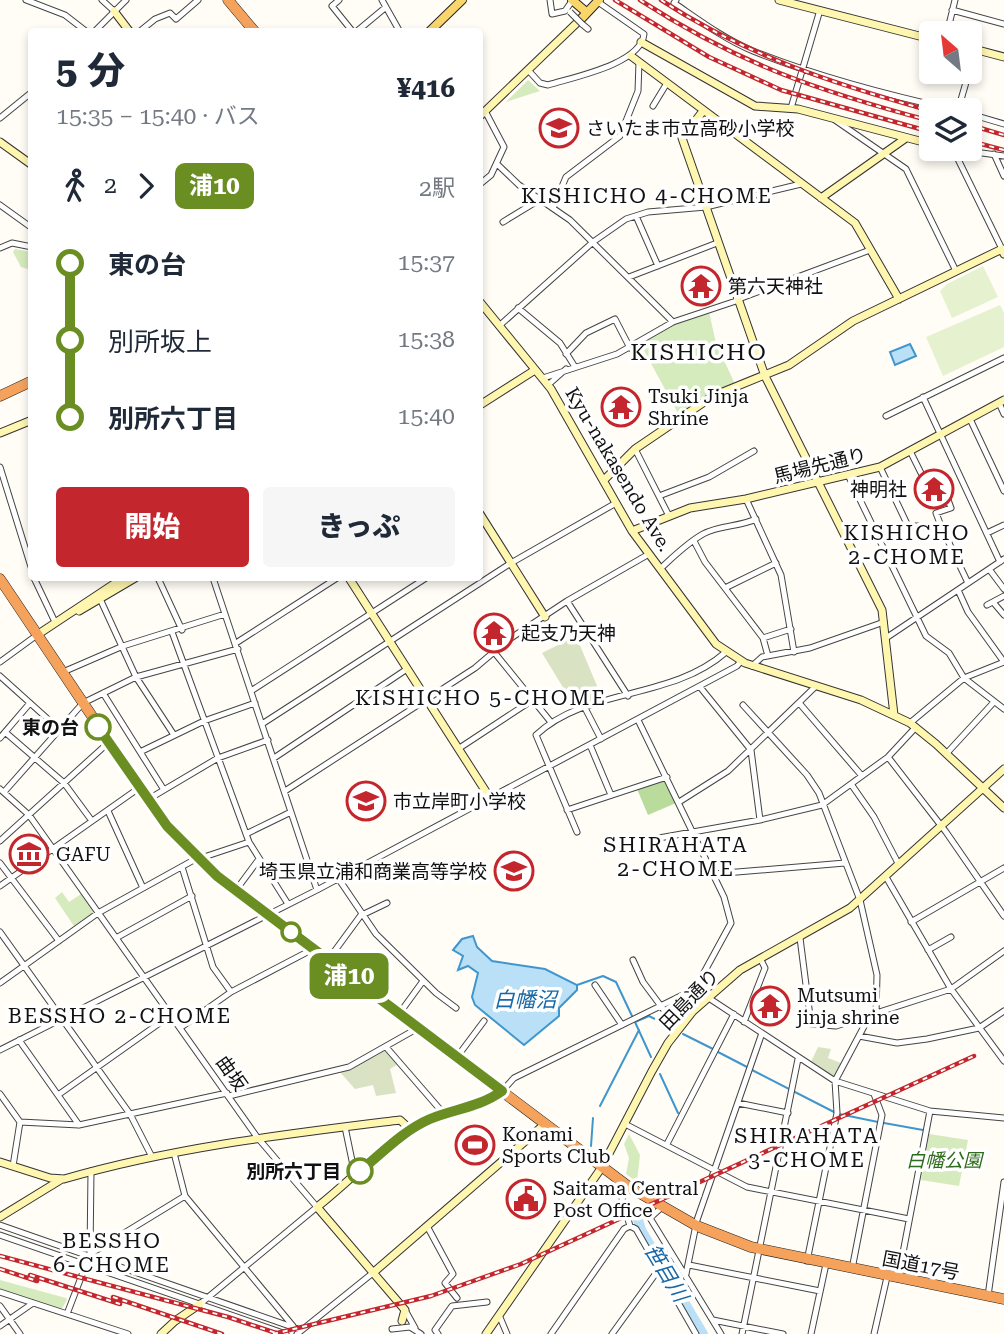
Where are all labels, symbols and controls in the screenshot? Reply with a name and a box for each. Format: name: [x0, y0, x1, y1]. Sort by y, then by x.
north arrow: [919, 21, 982, 84]
map controls: [919, 21, 982, 161]
text: 5 分: [56, 49, 125, 93]
text: ¥416: [397, 73, 455, 103]
button: layers: [919, 98, 982, 161]
text: 15:35 – 15:40 · バス: [56, 103, 260, 130]
school or university icon: さいたま市立高砂小学校: [538, 107, 580, 149]
place label: さいたま市立高砂小学校: [586, 117, 794, 140]
icon: walk: [56, 167, 94, 205]
icon: forward: [127, 167, 165, 205]
text: 2: [104, 172, 117, 199]
text: 浦10: [189, 172, 240, 200]
text: 2駅: [419, 175, 455, 202]
district label: KISHICHO 4-CHOME: [521, 184, 773, 208]
text: 15:37: [398, 249, 455, 276]
text: 東の台: [108, 250, 186, 280]
temple icon: 第六天神社: [680, 265, 722, 307]
place label: 第六天神社: [728, 275, 823, 298]
text: 15:38: [398, 326, 455, 353]
text: 別所坂上: [108, 327, 212, 357]
district label: KISHICHO: [630, 339, 768, 366]
street label: Kyu-nakasendo Ave.: [560, 383, 677, 555]
place label: Tsuki Jinja Shrine: [648, 385, 749, 430]
temple icon: Tsuki Jinja Shrine: [600, 386, 642, 428]
text: 15:40: [398, 403, 455, 430]
text: 別所六丁目: [108, 404, 238, 434]
street label: 馬場先通り: [771, 443, 869, 488]
temple icon: 神明社: [913, 468, 955, 510]
place label: 神明社: [850, 478, 907, 501]
button: 開始: [56, 487, 249, 567]
button: きっぷ: [263, 487, 455, 567]
district label: KISHICHO 2-CHOME: [844, 521, 970, 569]
temple icon: 起支乃天神: [473, 612, 515, 654]
place label: 起支乃天神: [521, 622, 616, 645]
district label: KISHICHO 5-CHOME: [355, 686, 607, 710]
marker: 東の台: [85, 714, 111, 740]
place label: 東の台: [22, 716, 79, 739]
school or university icon: 市立岸町小学校: [345, 780, 387, 822]
place label: 市立岸町小学校: [393, 790, 526, 813]
museum icon: GAFU: [8, 833, 50, 875]
district label: SHIRAHATA 2-CHOME: [603, 833, 749, 881]
place label: GAFU: [56, 843, 111, 866]
school or university icon: 埼玉県立浦和商業高等学校: [493, 850, 535, 892]
place label: 埼玉県立浦和商業高等学校: [259, 860, 487, 883]
unlabelled marker: [281, 922, 301, 942]
line badge: 浦10: [309, 953, 389, 999]
text: 浦10: [324, 962, 374, 990]
street label: 田島通り: [655, 964, 724, 1035]
place label: Mutsumi jinja shrine: [795, 984, 900, 1029]
temple icon: Mutsumi jinja shrine: [749, 985, 791, 1027]
water label: 白幡沼: [494, 988, 559, 1012]
district label: BESSHO 2-CHOME: [8, 1004, 232, 1028]
street label: 曲坂: [211, 1051, 252, 1095]
place label: Konami Sports Club: [502, 1123, 611, 1168]
sports icon: Konami Sports Club: [454, 1124, 496, 1166]
district label: SHIRAHATA 3-CHOME: [734, 1124, 880, 1172]
park label: 白幡公園: [906, 1149, 985, 1172]
marker: 別所六丁目: [347, 1158, 373, 1184]
place label: 別所六丁目: [246, 1160, 341, 1183]
place label: Saitama Central Post Office: [553, 1177, 698, 1222]
public building icon: Saitama Central Post Office: [505, 1178, 547, 1220]
district label: BESSHO 6-CHOME: [53, 1229, 171, 1277]
water label: 笹目川: [639, 1240, 694, 1308]
street label: 国道17号: [880, 1247, 962, 1284]

